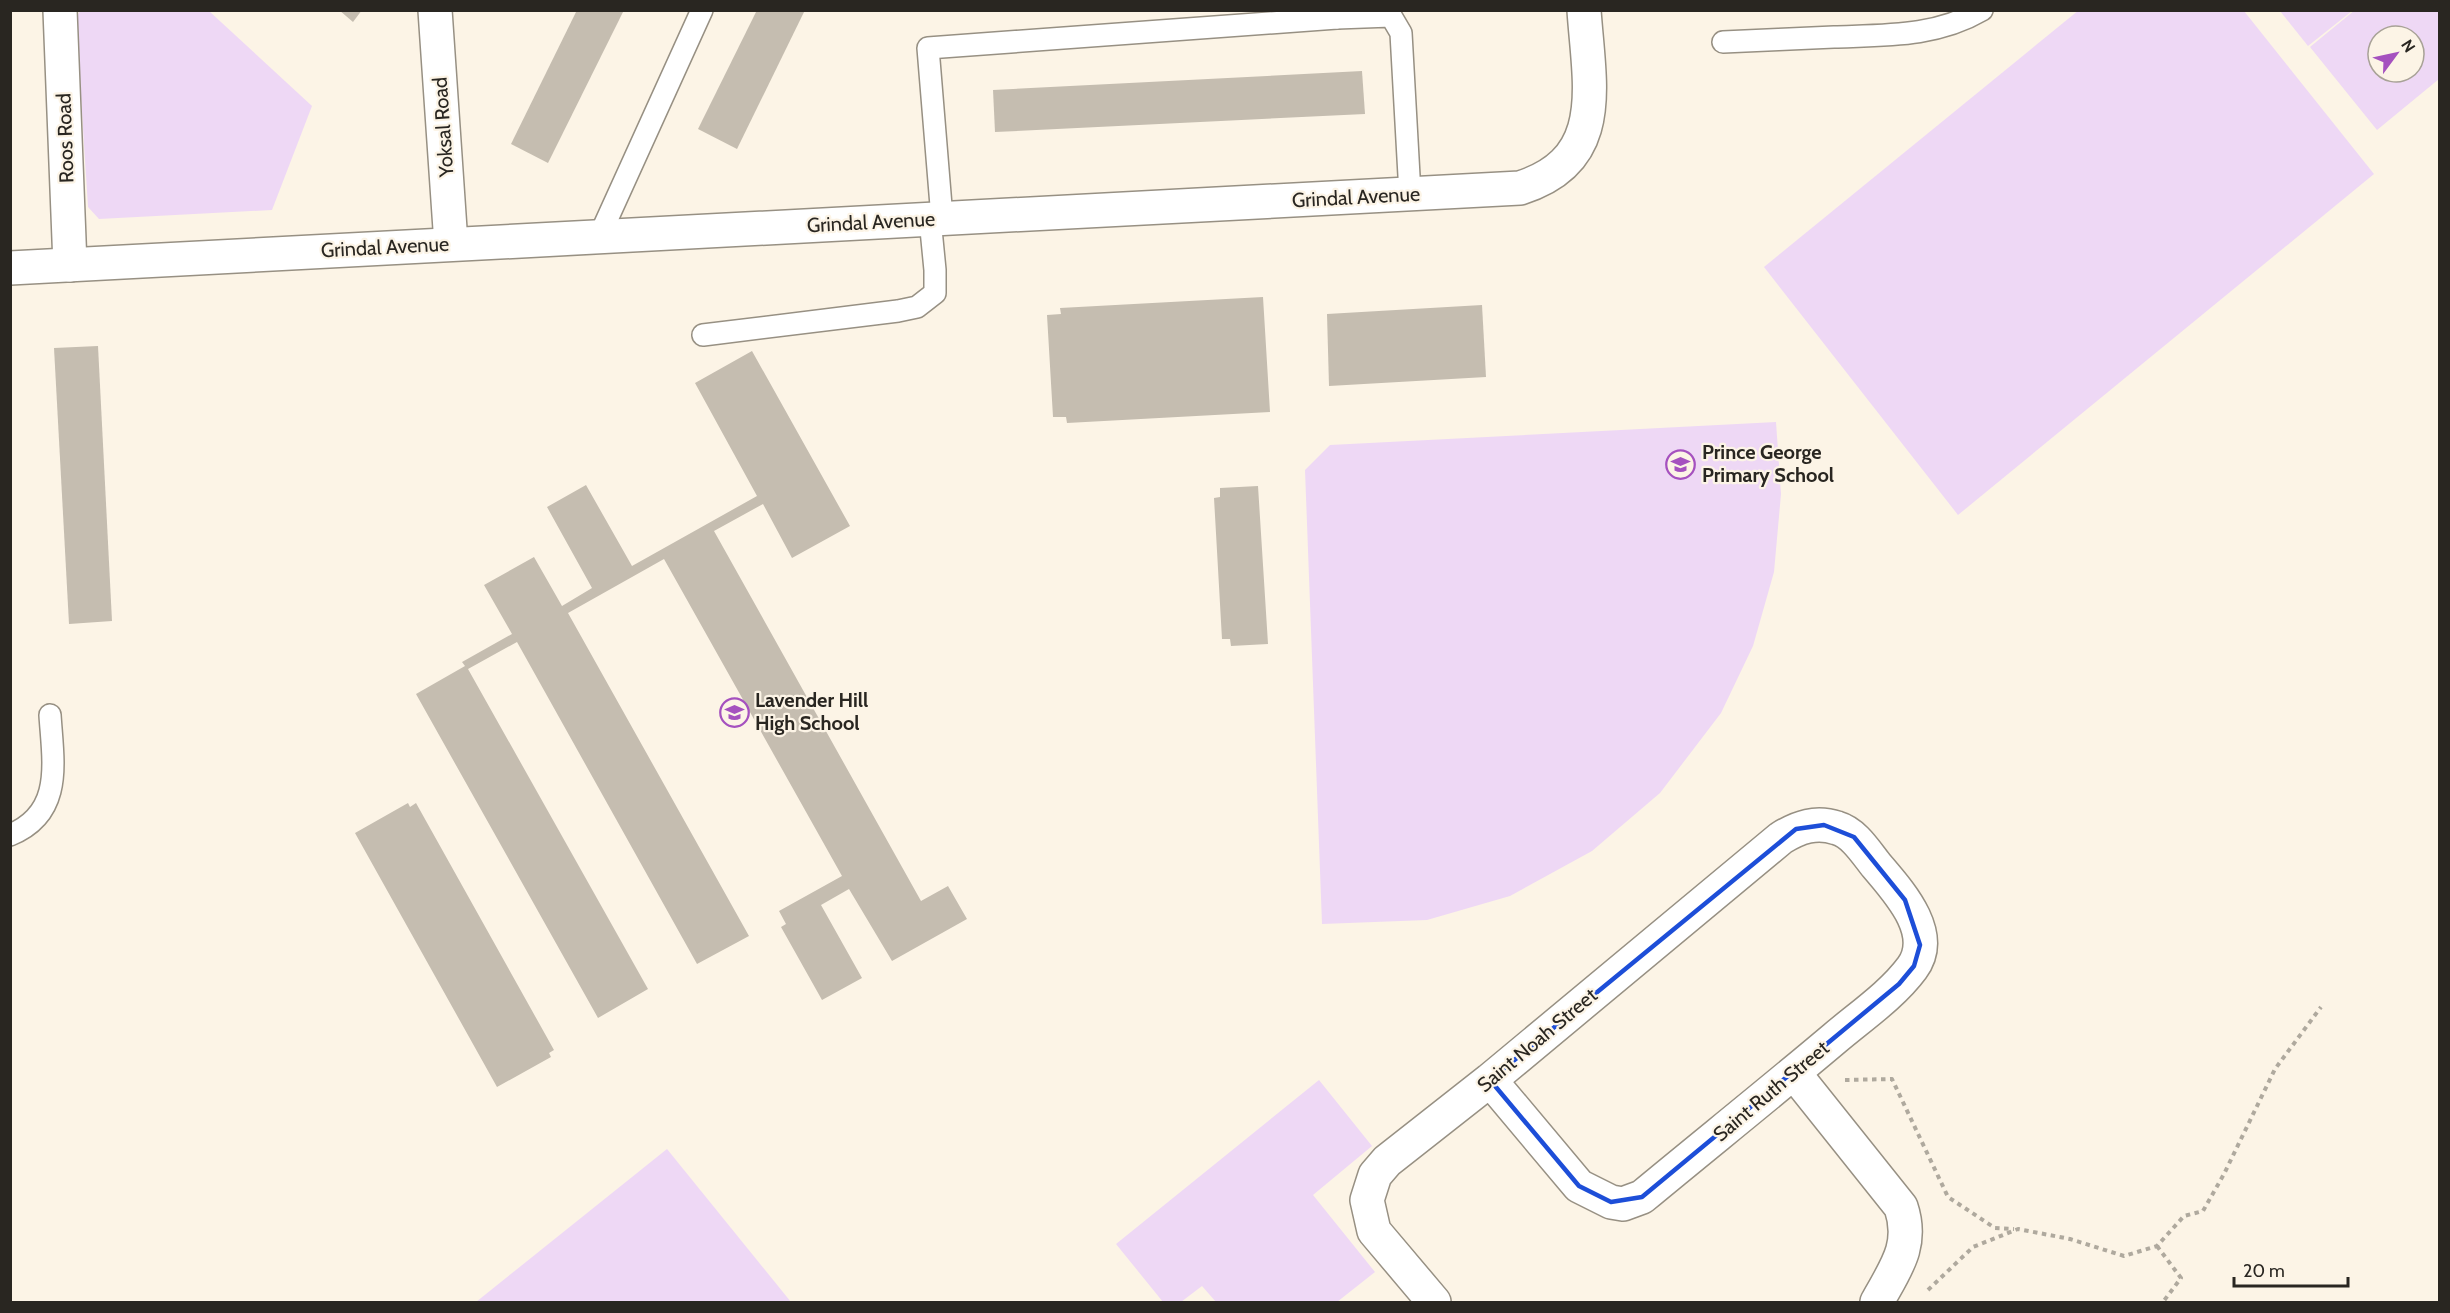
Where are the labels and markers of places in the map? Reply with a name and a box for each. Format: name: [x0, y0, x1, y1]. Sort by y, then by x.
place label: Prince George Primary School: [1702, 440, 1834, 487]
school or university icon: Prince George Primary School: [1665, 448, 1697, 480]
place label: Lavender Hill High School: [755, 688, 868, 735]
school or university icon: Lavender Hill High School: [718, 696, 750, 728]

